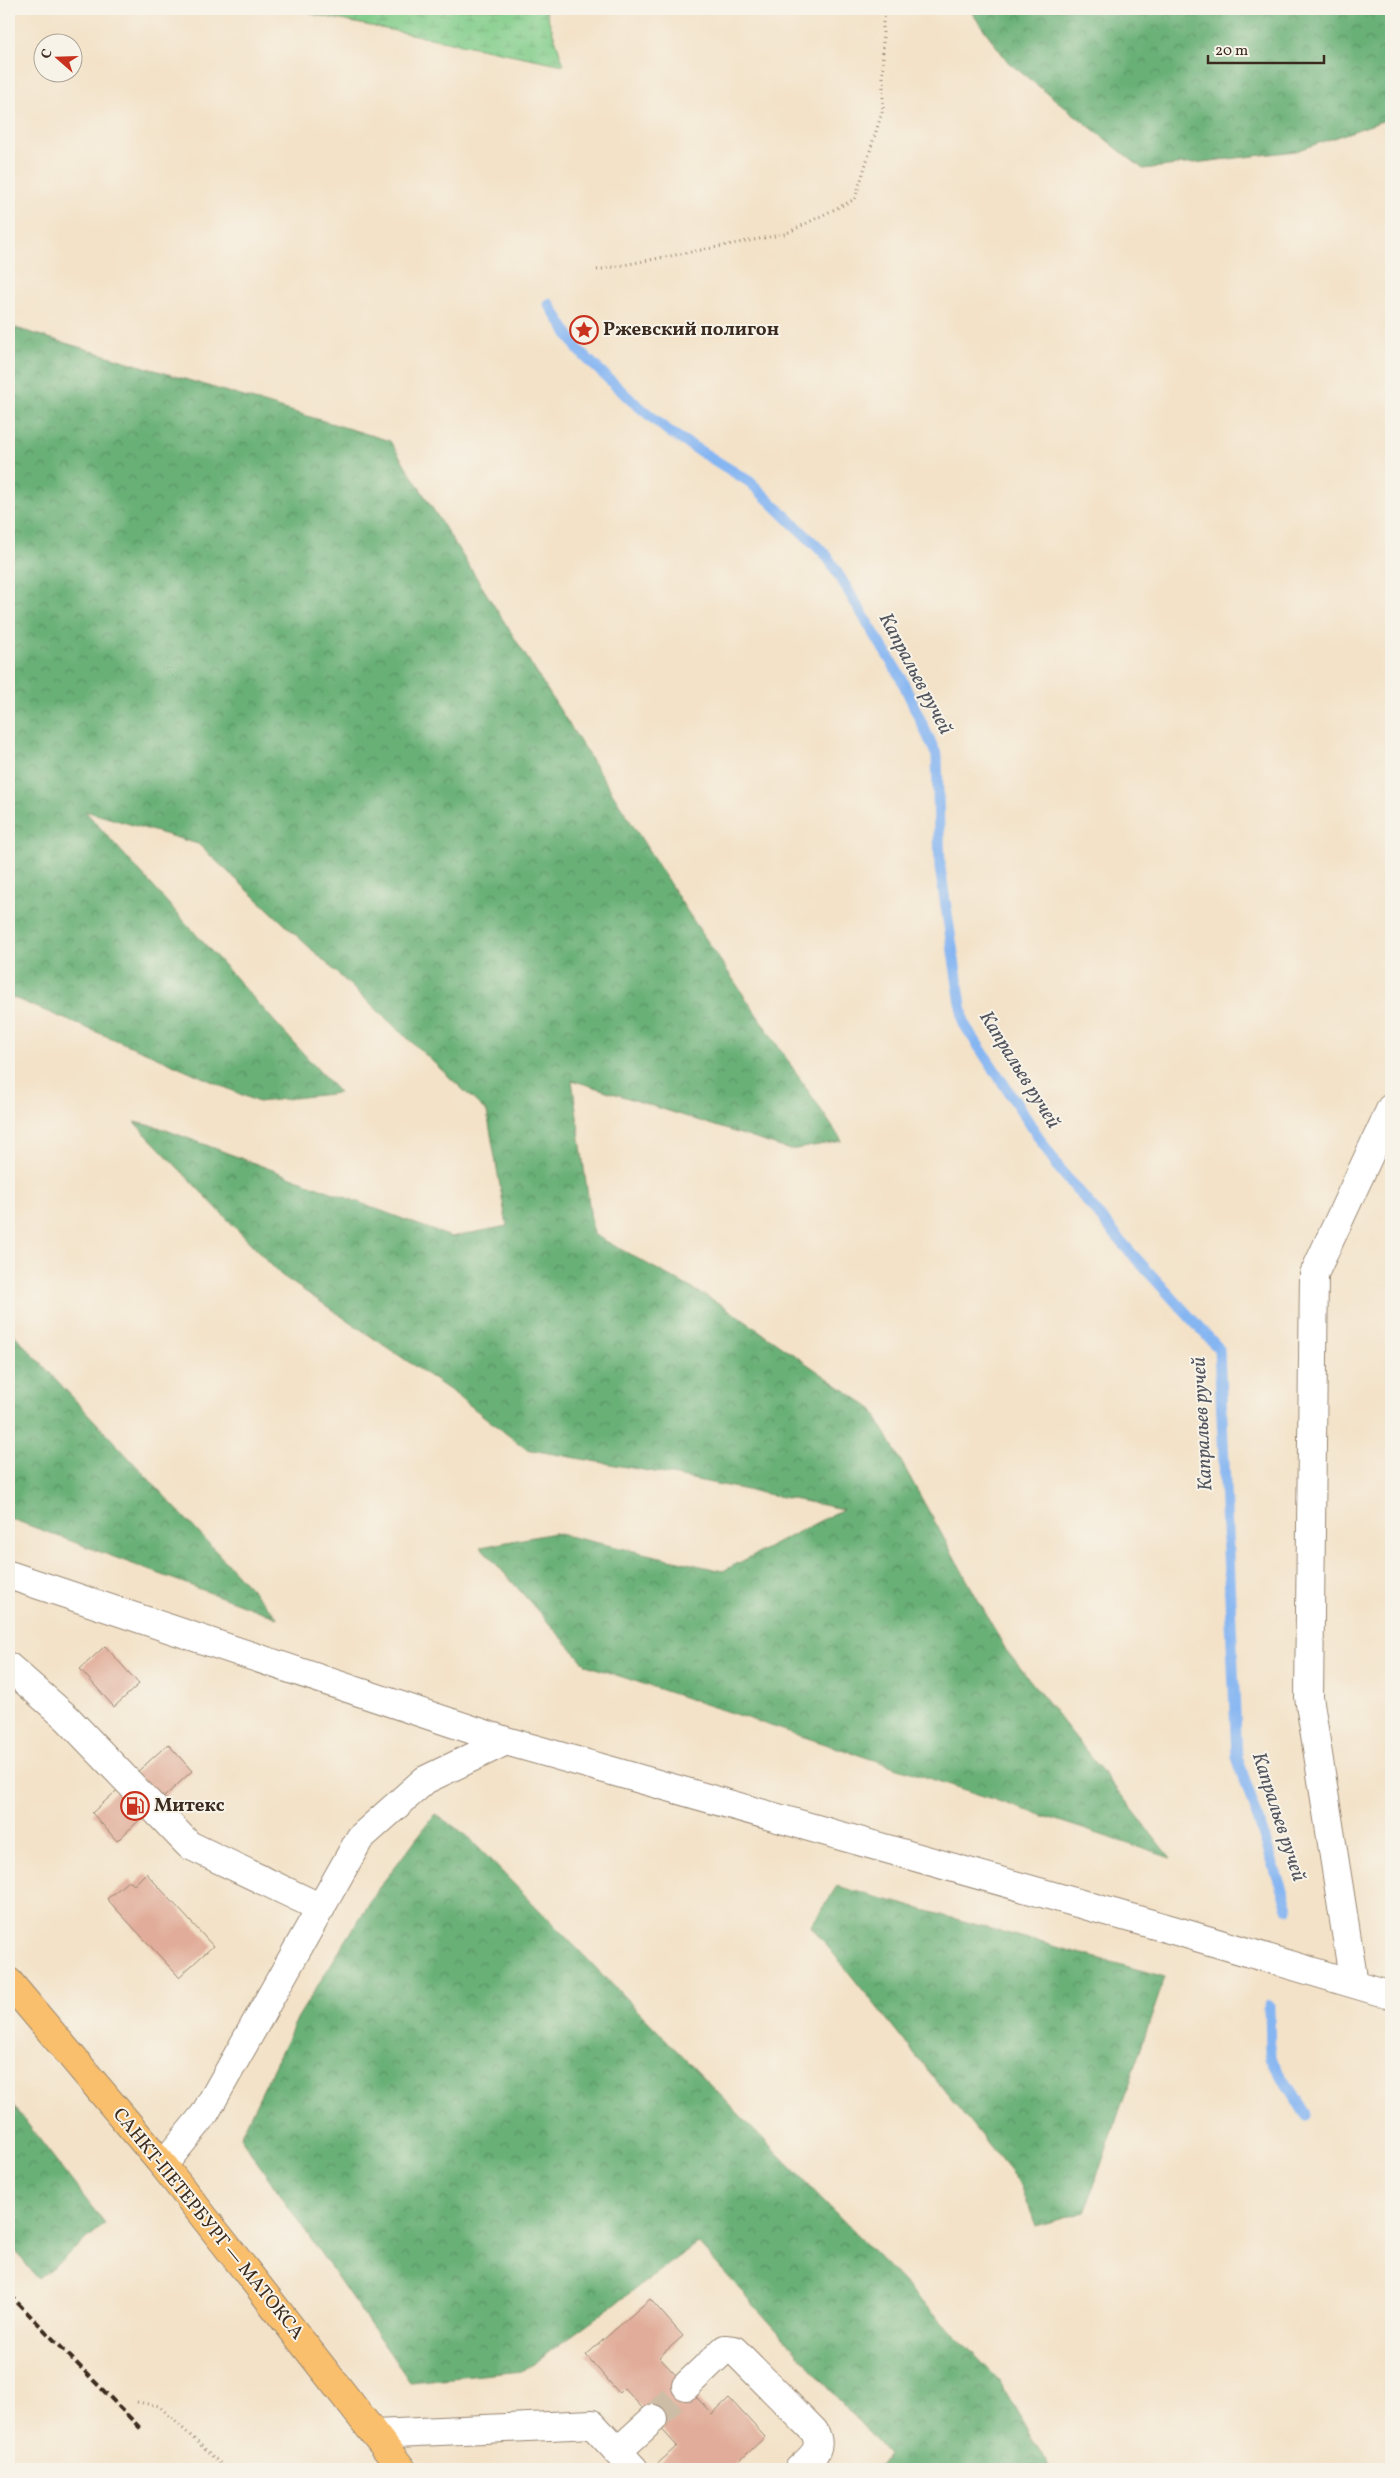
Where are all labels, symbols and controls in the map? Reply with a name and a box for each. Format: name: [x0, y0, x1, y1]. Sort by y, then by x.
north arrow: [32, 32, 82, 82]
scale bar: [1208, 32, 1324, 64]
text: 20 m: [1215, 41, 1248, 62]
text: С: [37, 47, 58, 62]
place icon: Ржевский полигон: [569, 315, 599, 345]
place label: Ржевский полигон: [603, 317, 779, 343]
water label: Капральев ручей: [871, 608, 959, 740]
water label: Капральев ручей: [972, 1006, 1066, 1134]
water label: Капральев ручей: [1186, 1356, 1220, 1492]
water label: Капральев ручей: [1244, 1749, 1312, 1885]
fuel station icon: Митекс: [120, 1791, 150, 1821]
place label: Митекс: [154, 1793, 225, 1819]
street label: САНКТ-ПЕТЕРБУРГ — МАТОКСА: [106, 2103, 310, 2345]

